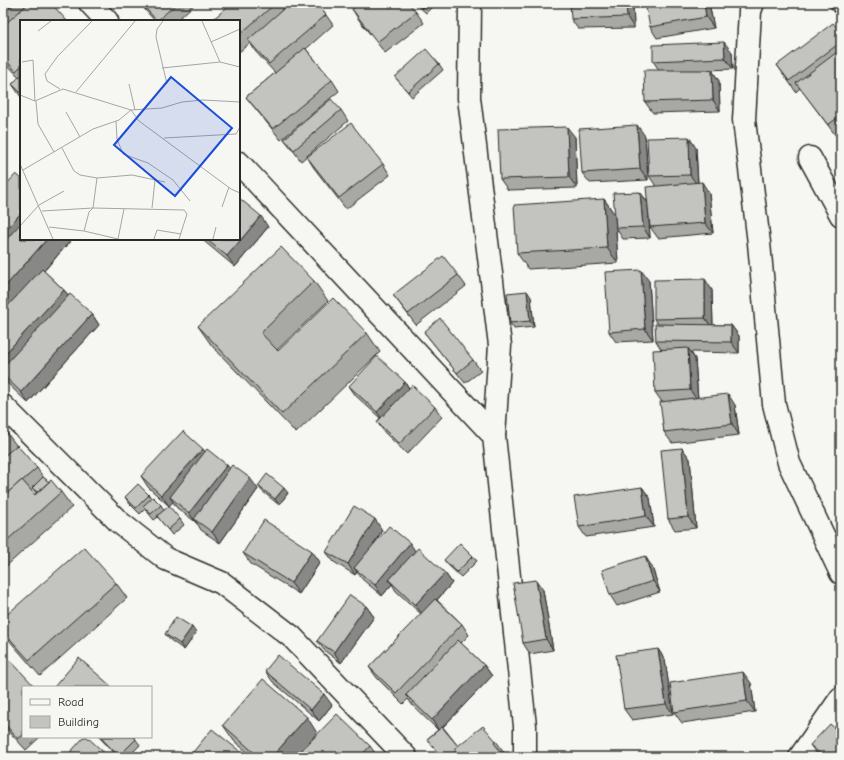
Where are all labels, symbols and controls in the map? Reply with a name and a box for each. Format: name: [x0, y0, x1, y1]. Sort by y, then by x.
inset map: [20, 20, 240, 240]
legend: [22, 686, 152, 738]
text: Road: [58, 695, 84, 709]
text: Building: [58, 715, 99, 729]

